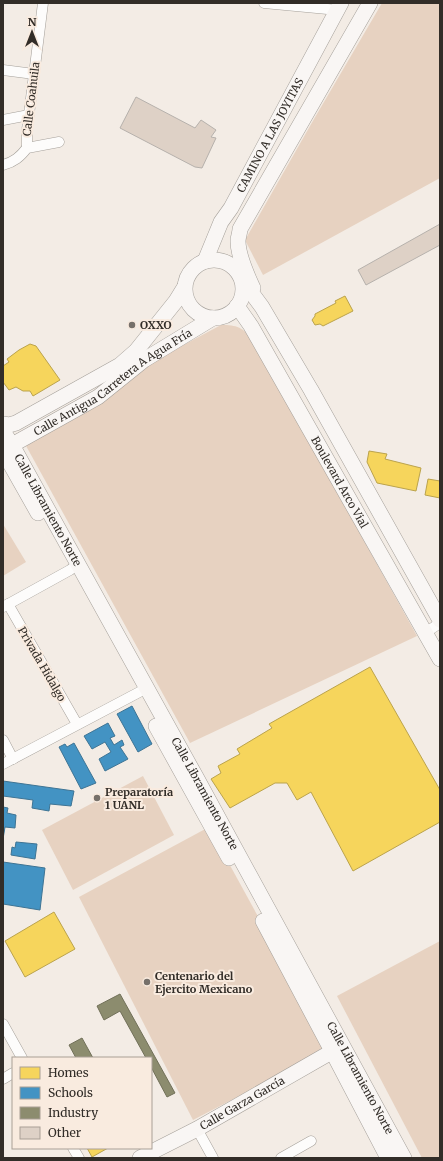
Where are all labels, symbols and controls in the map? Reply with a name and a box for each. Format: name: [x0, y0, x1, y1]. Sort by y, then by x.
north arrow: [12, 12, 52, 52]
text: N: [28, 15, 37, 29]
street label: Calle Coahuila: [20, 61, 43, 137]
street label: CAMINO A LAS JOYITAS: [234, 75, 307, 195]
place label: OXXO: [140, 318, 172, 332]
marker: OXXO: [127, 320, 137, 330]
street label: Calle Antigua Carretera A Agua Fría: [31, 326, 194, 438]
street label: Boulevard Arco Vial: [308, 434, 372, 531]
street label: Calle Libramiento Norte: [11, 452, 85, 569]
street label: Privada Hidalgo: [15, 624, 69, 704]
street label: Calle Libramiento Norte: [168, 735, 241, 852]
place label: Preparatoría 1 UANL: [105, 785, 173, 812]
marker: Preparatoría 1 UANL: [92, 793, 102, 803]
place label: Centenario del Ejercito Mexicano: [155, 969, 253, 996]
marker: Centenario del Ejercito Mexicano: [142, 977, 152, 987]
street label: Calle Libramiento Norte: [324, 1019, 397, 1137]
legend: [12, 1057, 152, 1149]
text: Homes: [48, 1065, 89, 1080]
street label: Calle Garza García: [197, 1073, 287, 1133]
text: Schools: [48, 1085, 93, 1100]
text: Industry: [48, 1105, 98, 1120]
text: Other: [48, 1125, 82, 1140]

